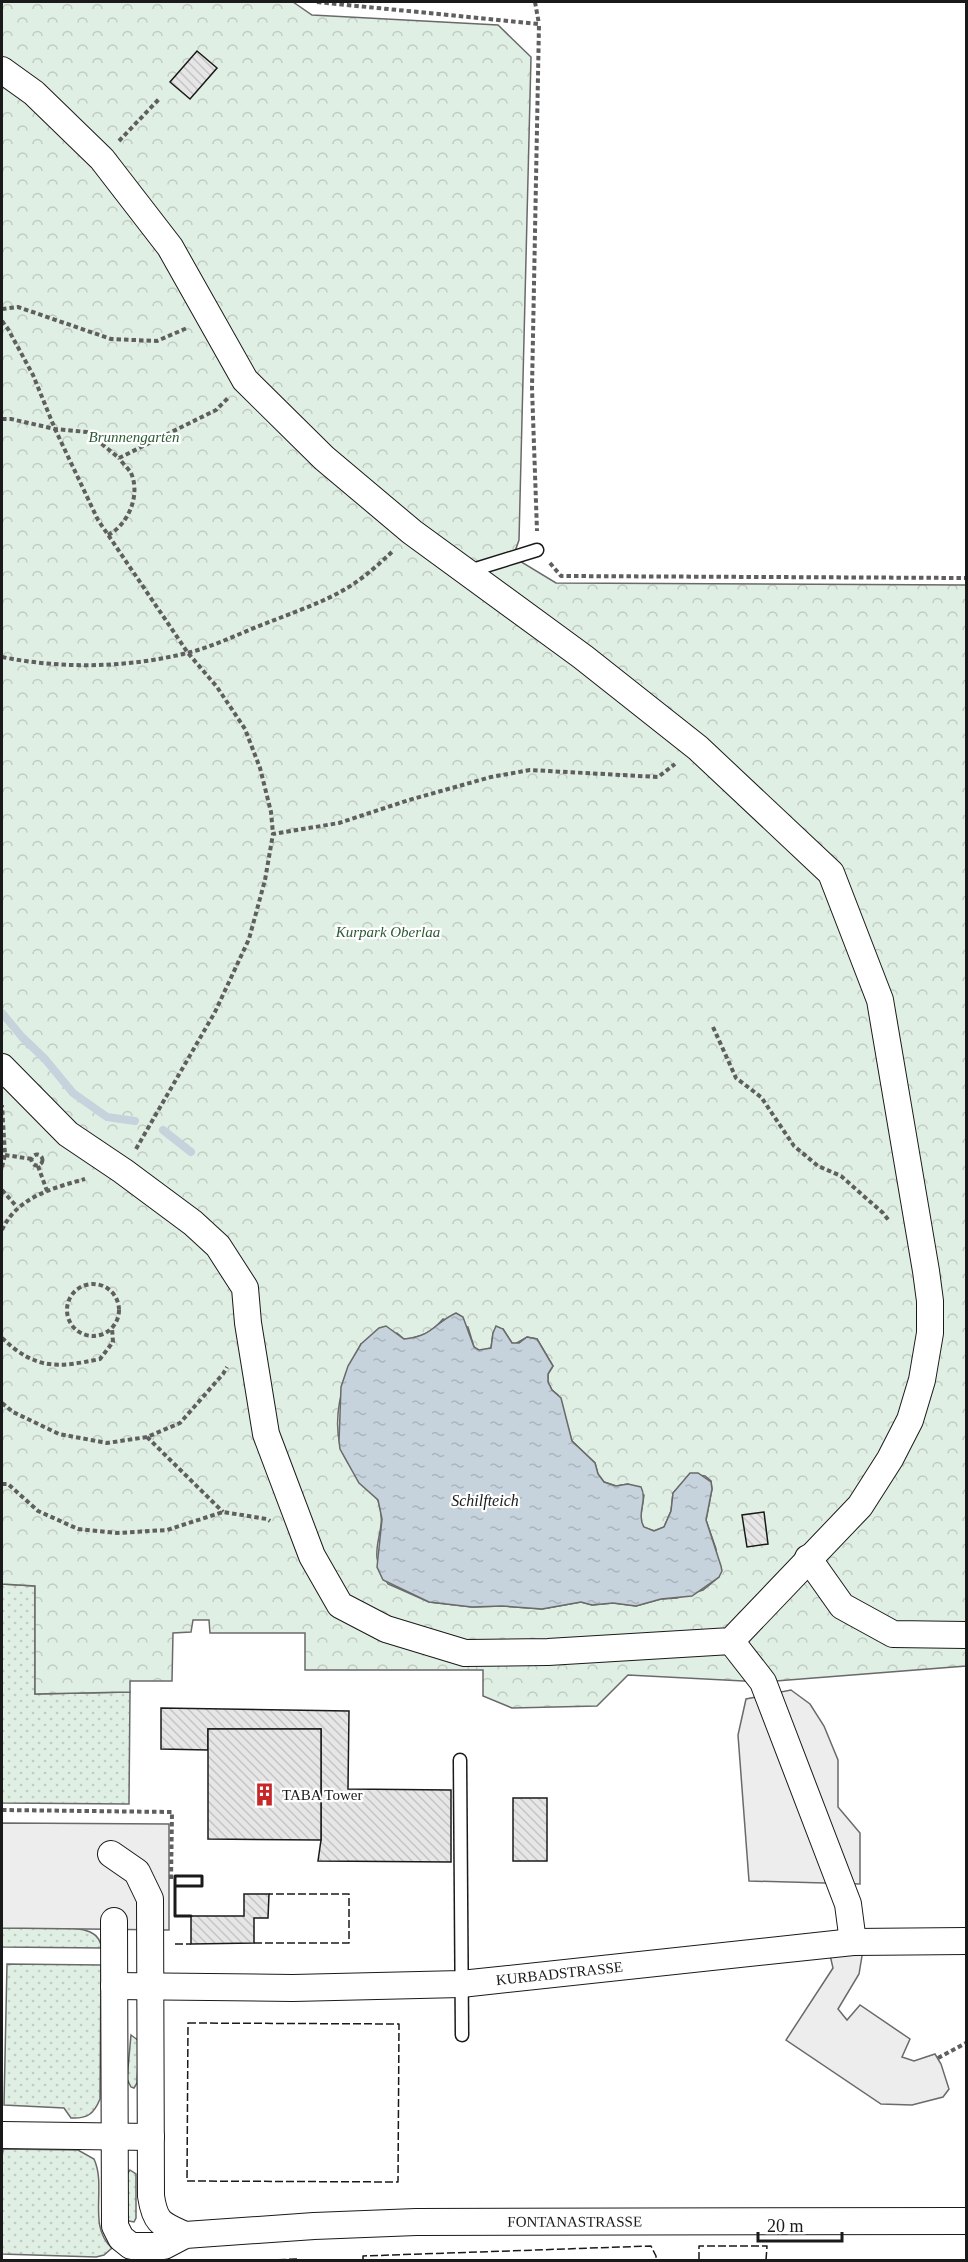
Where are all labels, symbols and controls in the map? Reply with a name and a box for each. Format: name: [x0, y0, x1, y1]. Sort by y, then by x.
park label: Brunnengarten: [89, 429, 179, 445]
park label: Kurpark Oberlaa: [335, 924, 440, 940]
water label: Schilfteich: [451, 1492, 519, 1510]
building icon: TABA Tower: [251, 1782, 277, 1808]
place label: TABA Tower: [282, 1787, 362, 1803]
street label: KURBADSTRASSE: [495, 1959, 624, 1988]
scale bar: [758, 2205, 842, 2243]
street label: FONTANASTRASSE: [507, 2214, 642, 2230]
text: 20 m: [767, 2216, 804, 2236]

